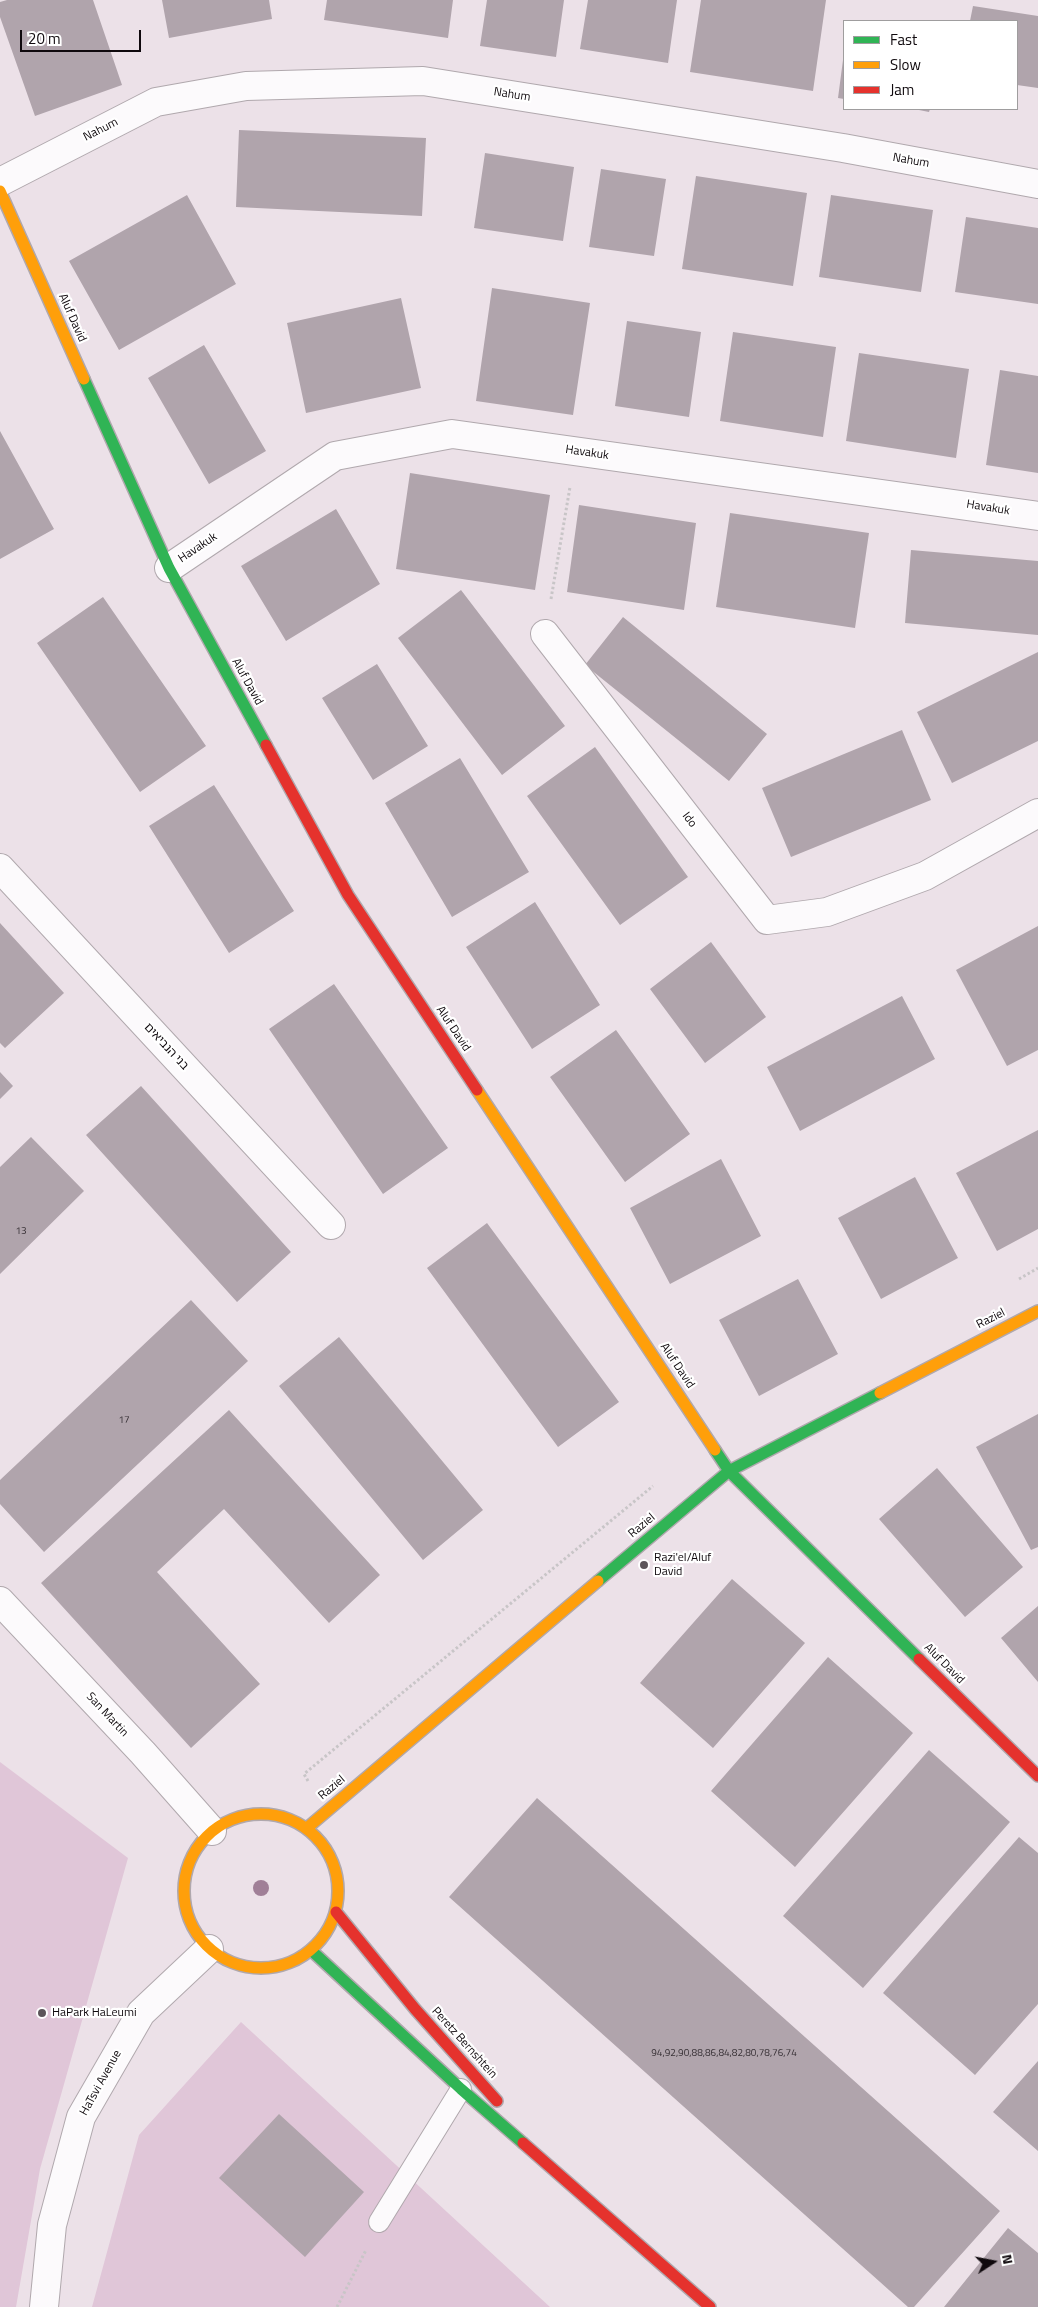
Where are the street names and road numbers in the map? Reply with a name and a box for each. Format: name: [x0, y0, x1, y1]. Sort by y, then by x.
street label: Nahum: [493, 85, 531, 105]
street label: Nahum: [81, 115, 121, 145]
street label: Nahum: [892, 151, 930, 171]
street label: Aluf David: [55, 292, 89, 344]
street label: Havakuk: [564, 443, 610, 463]
street label: Havakuk: [965, 497, 1011, 519]
street label: Havakuk: [176, 530, 220, 566]
street label: Aluf David: [228, 656, 266, 708]
street label: Ido: [679, 809, 699, 831]
street label: Aluf David: [433, 1004, 473, 1054]
street label: בני הנביאים: [141, 1021, 191, 1073]
street label: Raziel: [974, 1306, 1008, 1332]
street label: Aluf David: [657, 1341, 697, 1391]
street label: Raziel: [626, 1511, 658, 1541]
street label: Aluf David: [921, 1641, 967, 1687]
street label: San Martin: [83, 1690, 131, 1740]
street label: Raziel: [316, 1773, 348, 1803]
street label: Peretz Bernshtein: [428, 2004, 500, 2082]
street label: HaTsvi Avenue: [77, 2048, 125, 2118]

